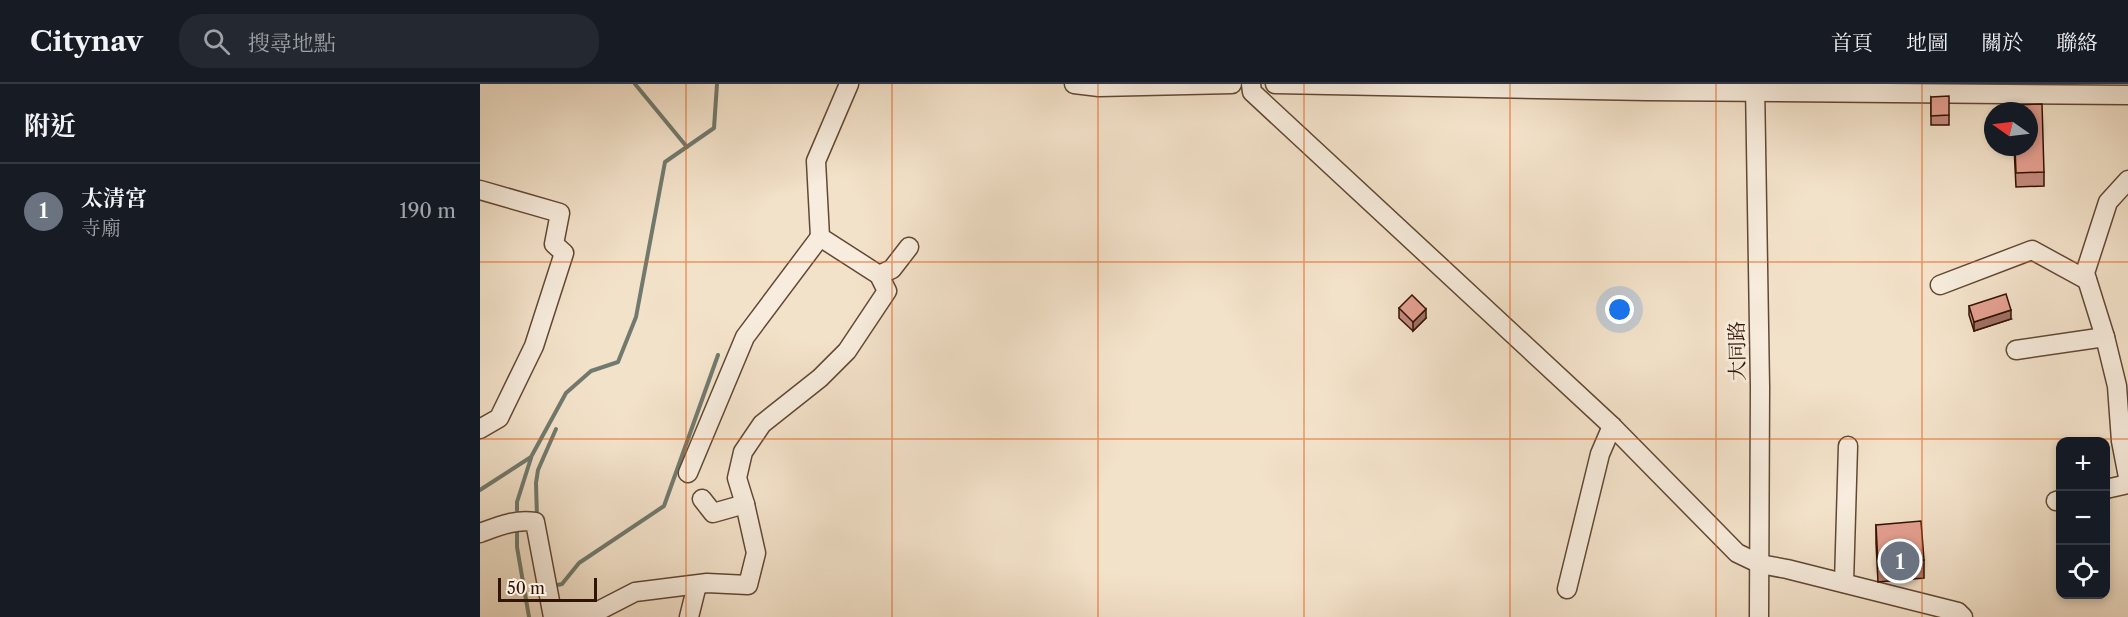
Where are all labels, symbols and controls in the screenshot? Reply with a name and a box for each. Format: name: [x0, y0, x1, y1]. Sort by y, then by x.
search box: [179, 14, 599, 68]
text: Citynav: [30, 24, 143, 58]
icon: search: [200, 25, 233, 58]
text: 搜尋地點: [248, 30, 336, 57]
text: 首頁: [1831, 30, 1873, 55]
text: 地圖: [1906, 30, 1948, 55]
text: 關於: [1981, 30, 2023, 55]
text: 聯絡: [2056, 30, 2098, 55]
north arrow: [1984, 102, 2038, 156]
text: 附近: [24, 110, 76, 142]
text: 太清宮: [81, 185, 147, 212]
text: 1: [39, 199, 48, 223]
text: 190 m: [399, 199, 456, 223]
text: 寺廟: [81, 216, 121, 240]
your location: [1605, 295, 1634, 324]
street label: 大同路: [1724, 321, 1750, 381]
map controls: [2056, 437, 2110, 599]
button: +: [2056, 437, 2110, 491]
button: −: [2056, 491, 2110, 545]
pin: 1: [1880, 538, 1920, 584]
button: locate: [2056, 545, 2110, 599]
scale bar: [498, 575, 597, 602]
text: 50 m: [507, 578, 545, 598]

